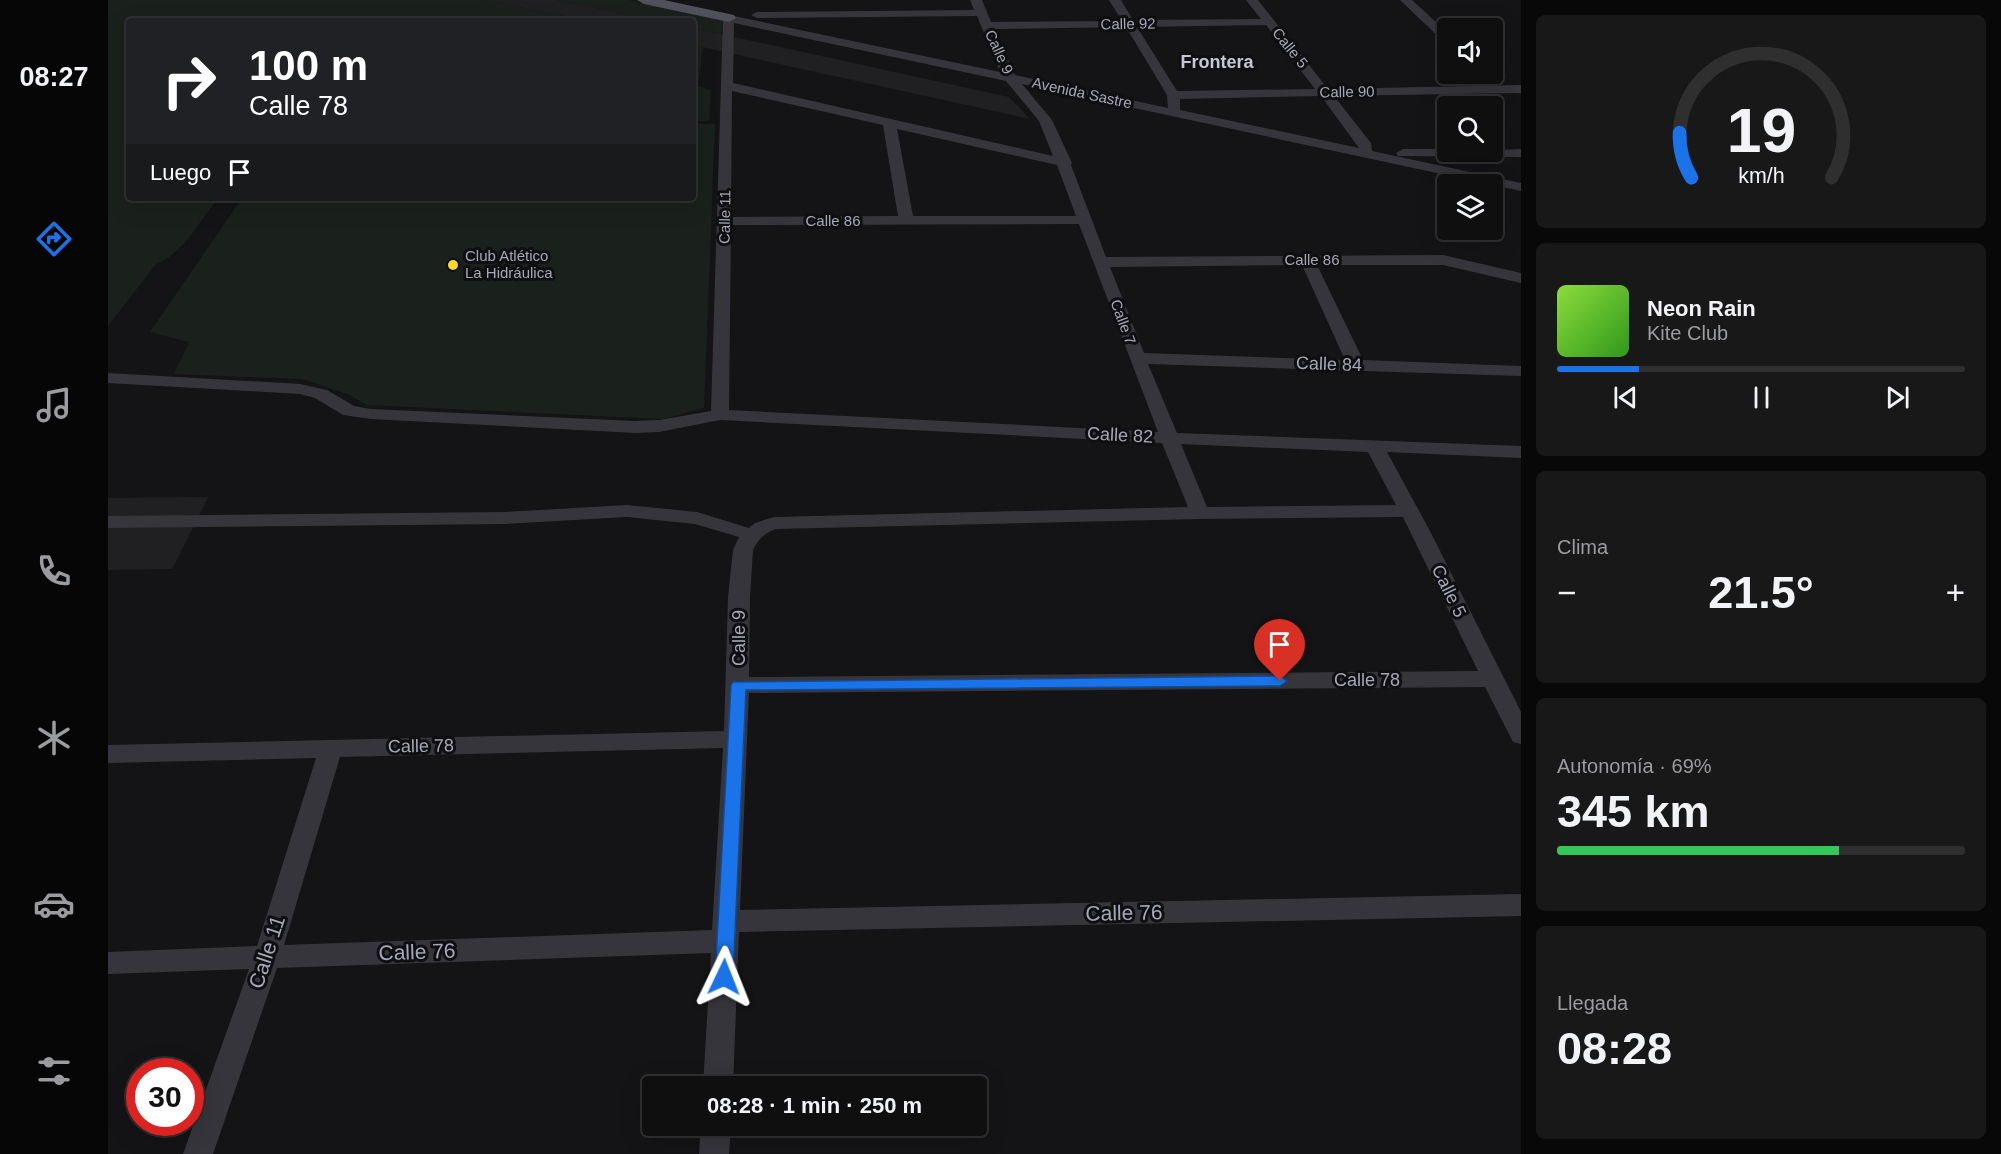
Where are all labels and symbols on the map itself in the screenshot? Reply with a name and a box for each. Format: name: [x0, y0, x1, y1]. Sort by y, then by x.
street label: Calle 92: [1100, 15, 1156, 32]
street label: Calle 5: [1269, 24, 1312, 71]
street label: Calle 9: [982, 27, 1017, 77]
district label: Frontera: [1180, 52, 1254, 72]
street label: Avenida Sastre: [1031, 74, 1133, 111]
street label: Calle 90: [1319, 83, 1375, 100]
street label: Calle 11: [716, 190, 733, 244]
street label: Calle 86: [805, 212, 861, 229]
place label: Club Atlético La Hidráulica: [465, 247, 553, 281]
street label: Calle 86: [1284, 251, 1340, 268]
marker: Club Atlético La Hidráulica: [446, 258, 460, 272]
street label: Calle 7: [1107, 297, 1139, 347]
street label: Calle 84: [1296, 353, 1362, 375]
street label: Calle 82: [1086, 423, 1154, 447]
street label: Calle 5: [1428, 561, 1470, 621]
street label: Calle 9: [729, 610, 749, 666]
pin: [1254, 619, 1305, 681]
street label: Calle 78: [1334, 670, 1400, 690]
street label: Calle 78: [388, 735, 454, 757]
street label: Calle 76: [1085, 900, 1163, 925]
street label: Calle 11: [244, 912, 289, 991]
street label: Calle 76: [378, 939, 456, 964]
position arrow: [692, 945, 756, 1009]
speed limit sign: 30: [126, 1058, 204, 1136]

